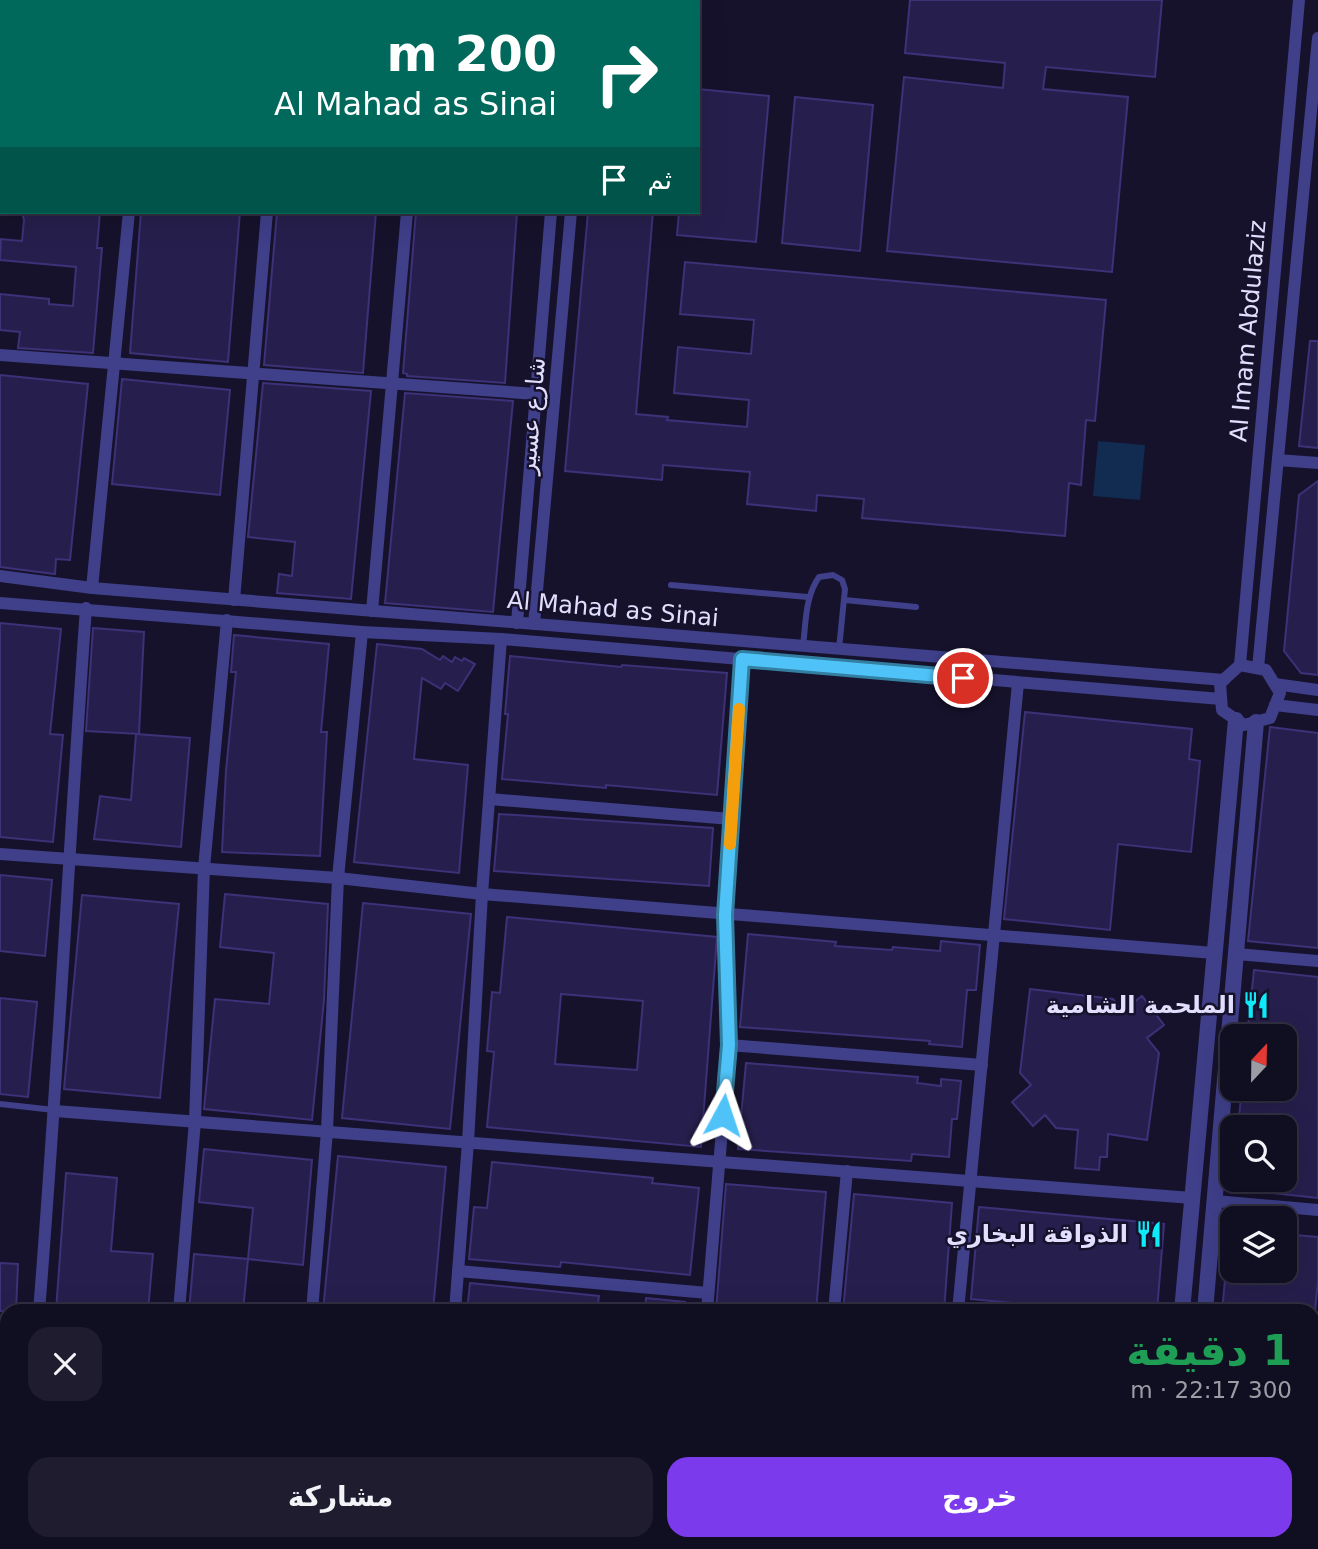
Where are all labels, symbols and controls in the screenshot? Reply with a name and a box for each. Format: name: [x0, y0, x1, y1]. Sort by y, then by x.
text: 200 m: [387, 26, 557, 83]
icon: right: [581, 28, 672, 119]
text: Al Mahad as Sinai: [274, 85, 557, 123]
icon: arrive: [595, 161, 633, 199]
text: ثم: [647, 165, 672, 195]
street label: Al Imam Abdulaziz: [1224, 219, 1272, 443]
street label: شارع عسير: [513, 356, 551, 477]
street label: Al Mahad as Sinai: [506, 586, 720, 632]
pin: [933, 648, 993, 708]
icon: arrive: [944, 659, 982, 697]
restaurant icon: الملحمة الشامية: [1241, 990, 1271, 1020]
place label: الملحمة الشامية: [1046, 991, 1235, 1019]
north arrow: [1220, 1024, 1297, 1101]
map controls: [1220, 1024, 1297, 1283]
position arrow: [686, 1078, 760, 1152]
button: search: [1220, 1115, 1297, 1192]
button: layers: [1220, 1206, 1297, 1283]
restaurant icon: الذواقة البخاري: [1134, 1219, 1164, 1249]
place label: الذواقة البخاري: [946, 1220, 1128, 1248]
text: 1 دقيقة: [1126, 1326, 1292, 1375]
button: close: [28, 1327, 102, 1401]
text: 300 m · 22:17: [1130, 1377, 1292, 1403]
button: مشاركة: [28, 1457, 653, 1537]
button: خروج: [667, 1457, 1292, 1537]

